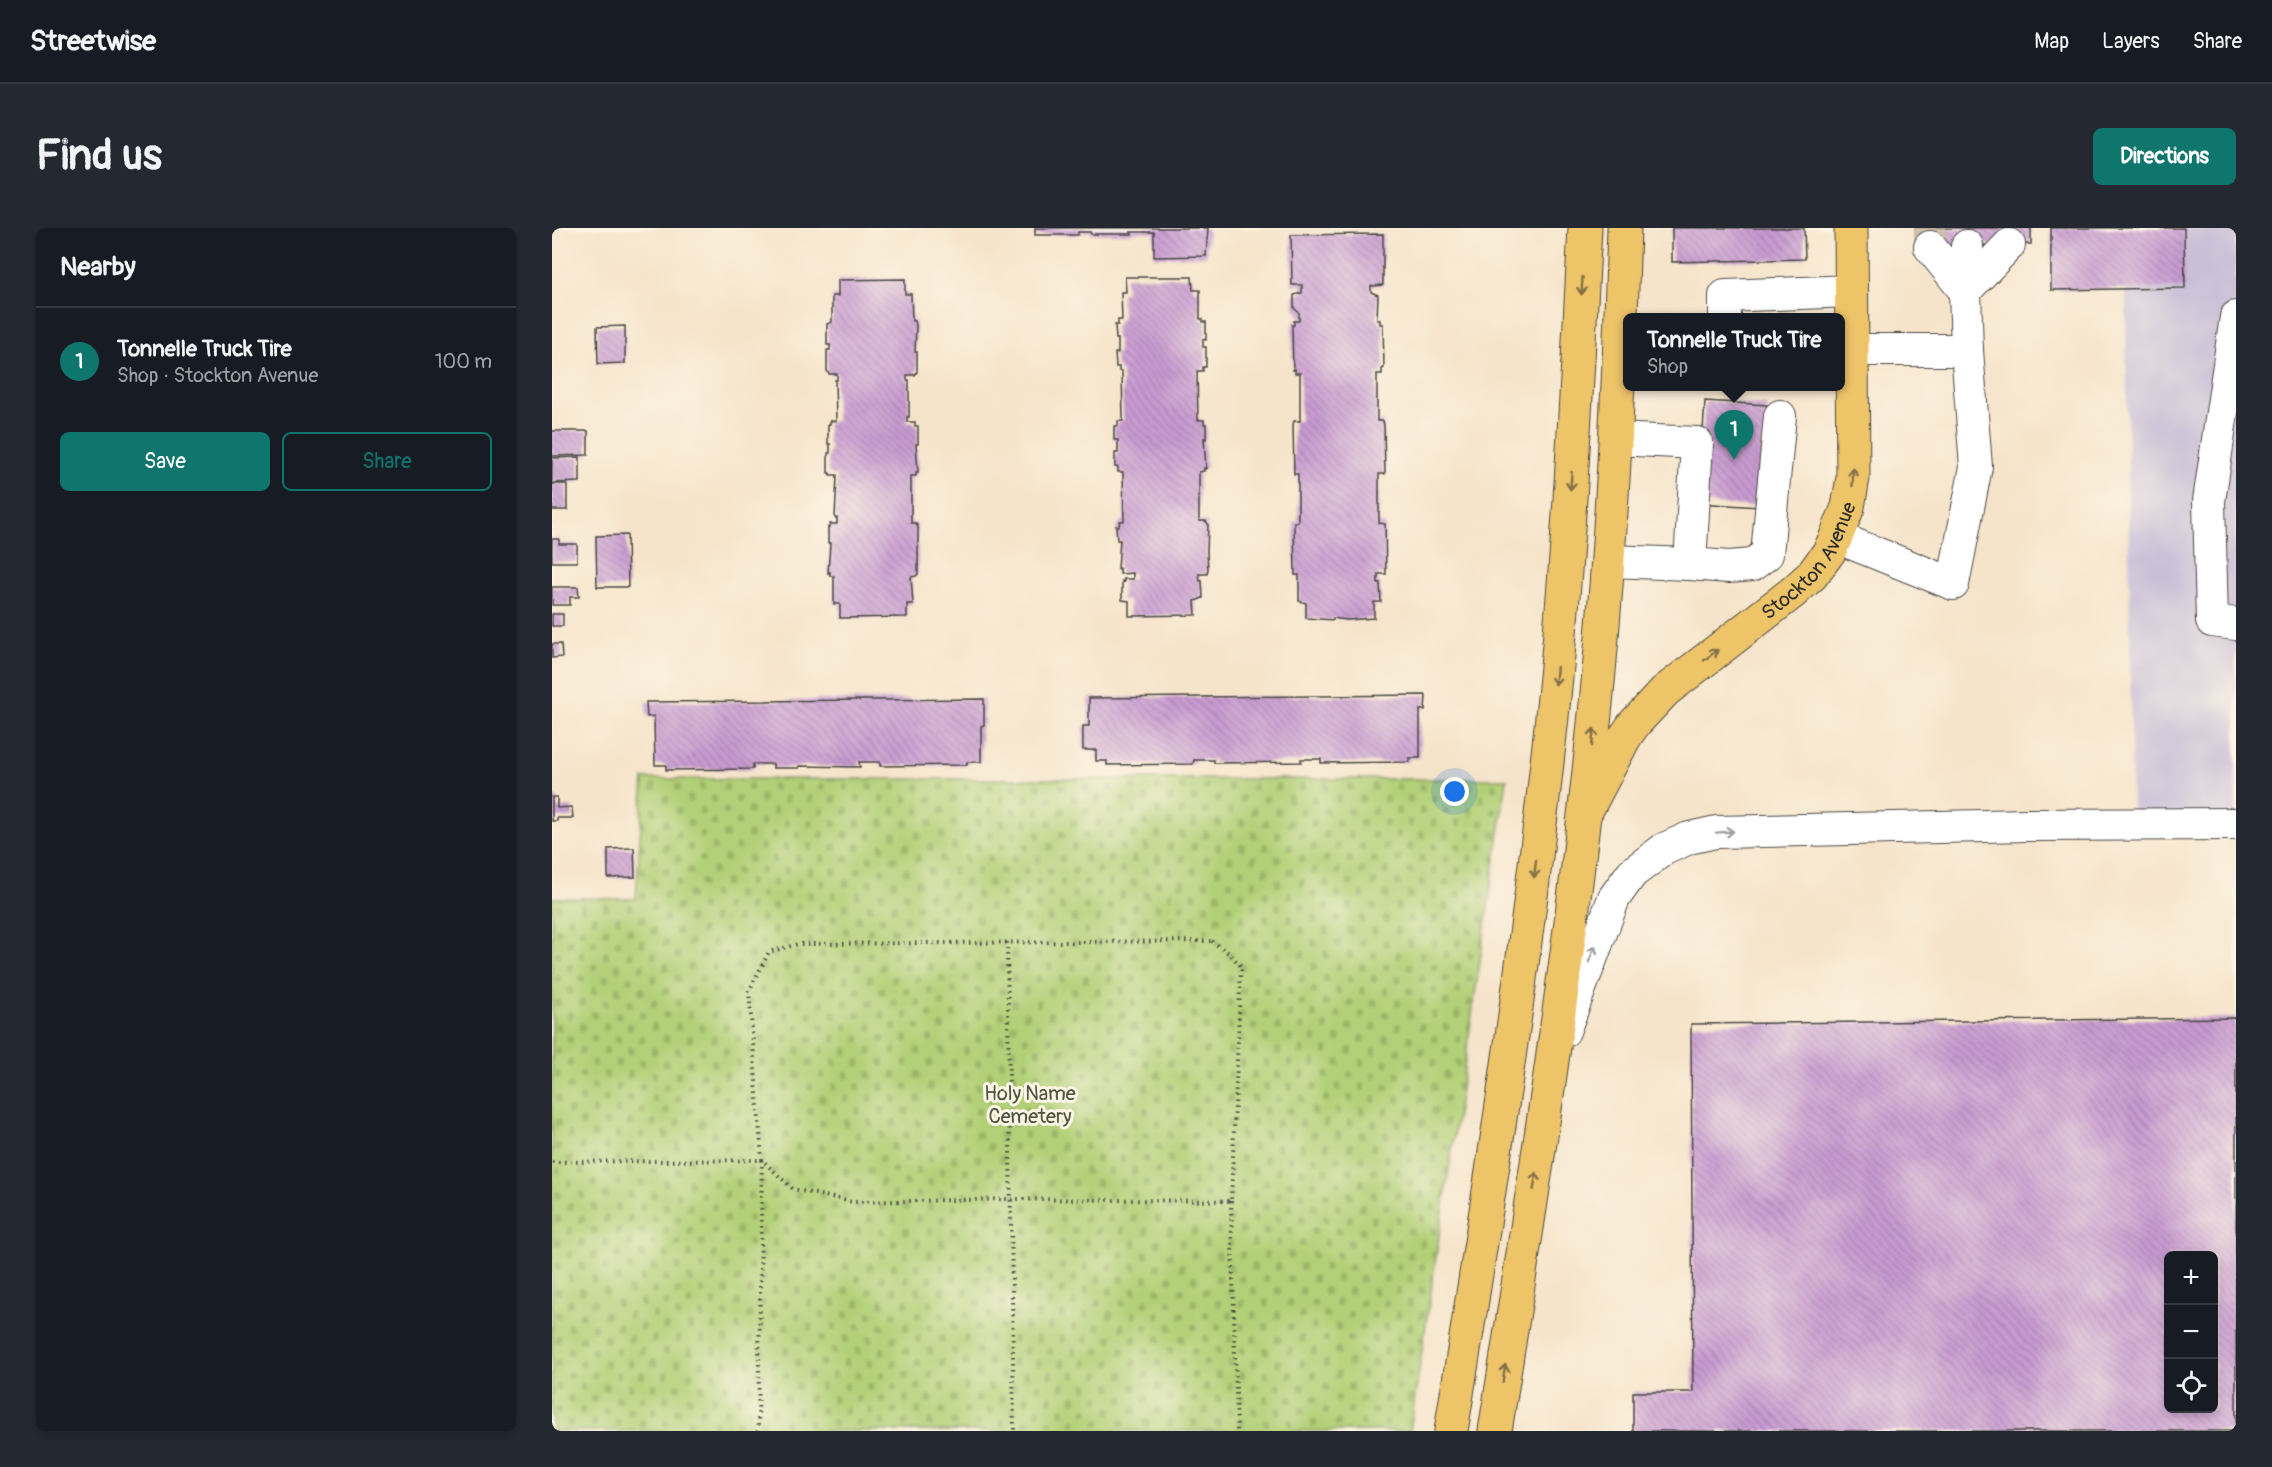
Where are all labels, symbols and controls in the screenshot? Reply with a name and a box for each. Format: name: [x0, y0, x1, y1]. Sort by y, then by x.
text: Streetwise: [30, 24, 156, 59]
text: Map: [2034, 28, 2069, 55]
text: Layers: [2102, 28, 2160, 55]
text: Share: [2193, 28, 2242, 55]
button: Directions: [2093, 128, 2236, 185]
text: Find us: [36, 130, 162, 182]
text: Nearby: [60, 251, 136, 283]
one-way arrow: [1576, 276, 1587, 296]
popup: [1623, 313, 1845, 391]
text: Tonnelle Truck Tire: [1647, 326, 1821, 354]
text: Tonnelle Truck Tire: [117, 335, 292, 363]
text: 1: [76, 349, 83, 374]
text: 100 m: [435, 349, 492, 374]
text: Shop: [1647, 354, 1688, 379]
text: Shop · Stockton Avenue: [117, 363, 318, 388]
pin: 1: [1714, 410, 1754, 460]
button: Save: [60, 432, 270, 491]
button: Share: [282, 432, 492, 491]
one-way arrow: [1847, 467, 1858, 487]
one-way arrow: [1566, 471, 1577, 491]
street label: Stockton Avenue: [1756, 498, 1861, 625]
one-way arrow: [1703, 649, 1719, 662]
one-way arrow: [1550, 665, 1561, 685]
one-way arrow: [1588, 727, 1599, 747]
your location: [1440, 777, 1469, 806]
one-way arrow: [1714, 826, 1734, 837]
one-way arrow: [1529, 859, 1540, 879]
one-way arrow: [1587, 945, 1598, 964]
park label: Holy Name Cemetery: [984, 1081, 1076, 1129]
one-way arrow: [1530, 1171, 1541, 1191]
map controls: [2164, 1251, 2218, 1413]
button: +: [2164, 1251, 2218, 1305]
button: −: [2164, 1305, 2218, 1359]
button: locate: [2164, 1359, 2218, 1413]
one-way arrow: [1499, 1364, 1510, 1384]

